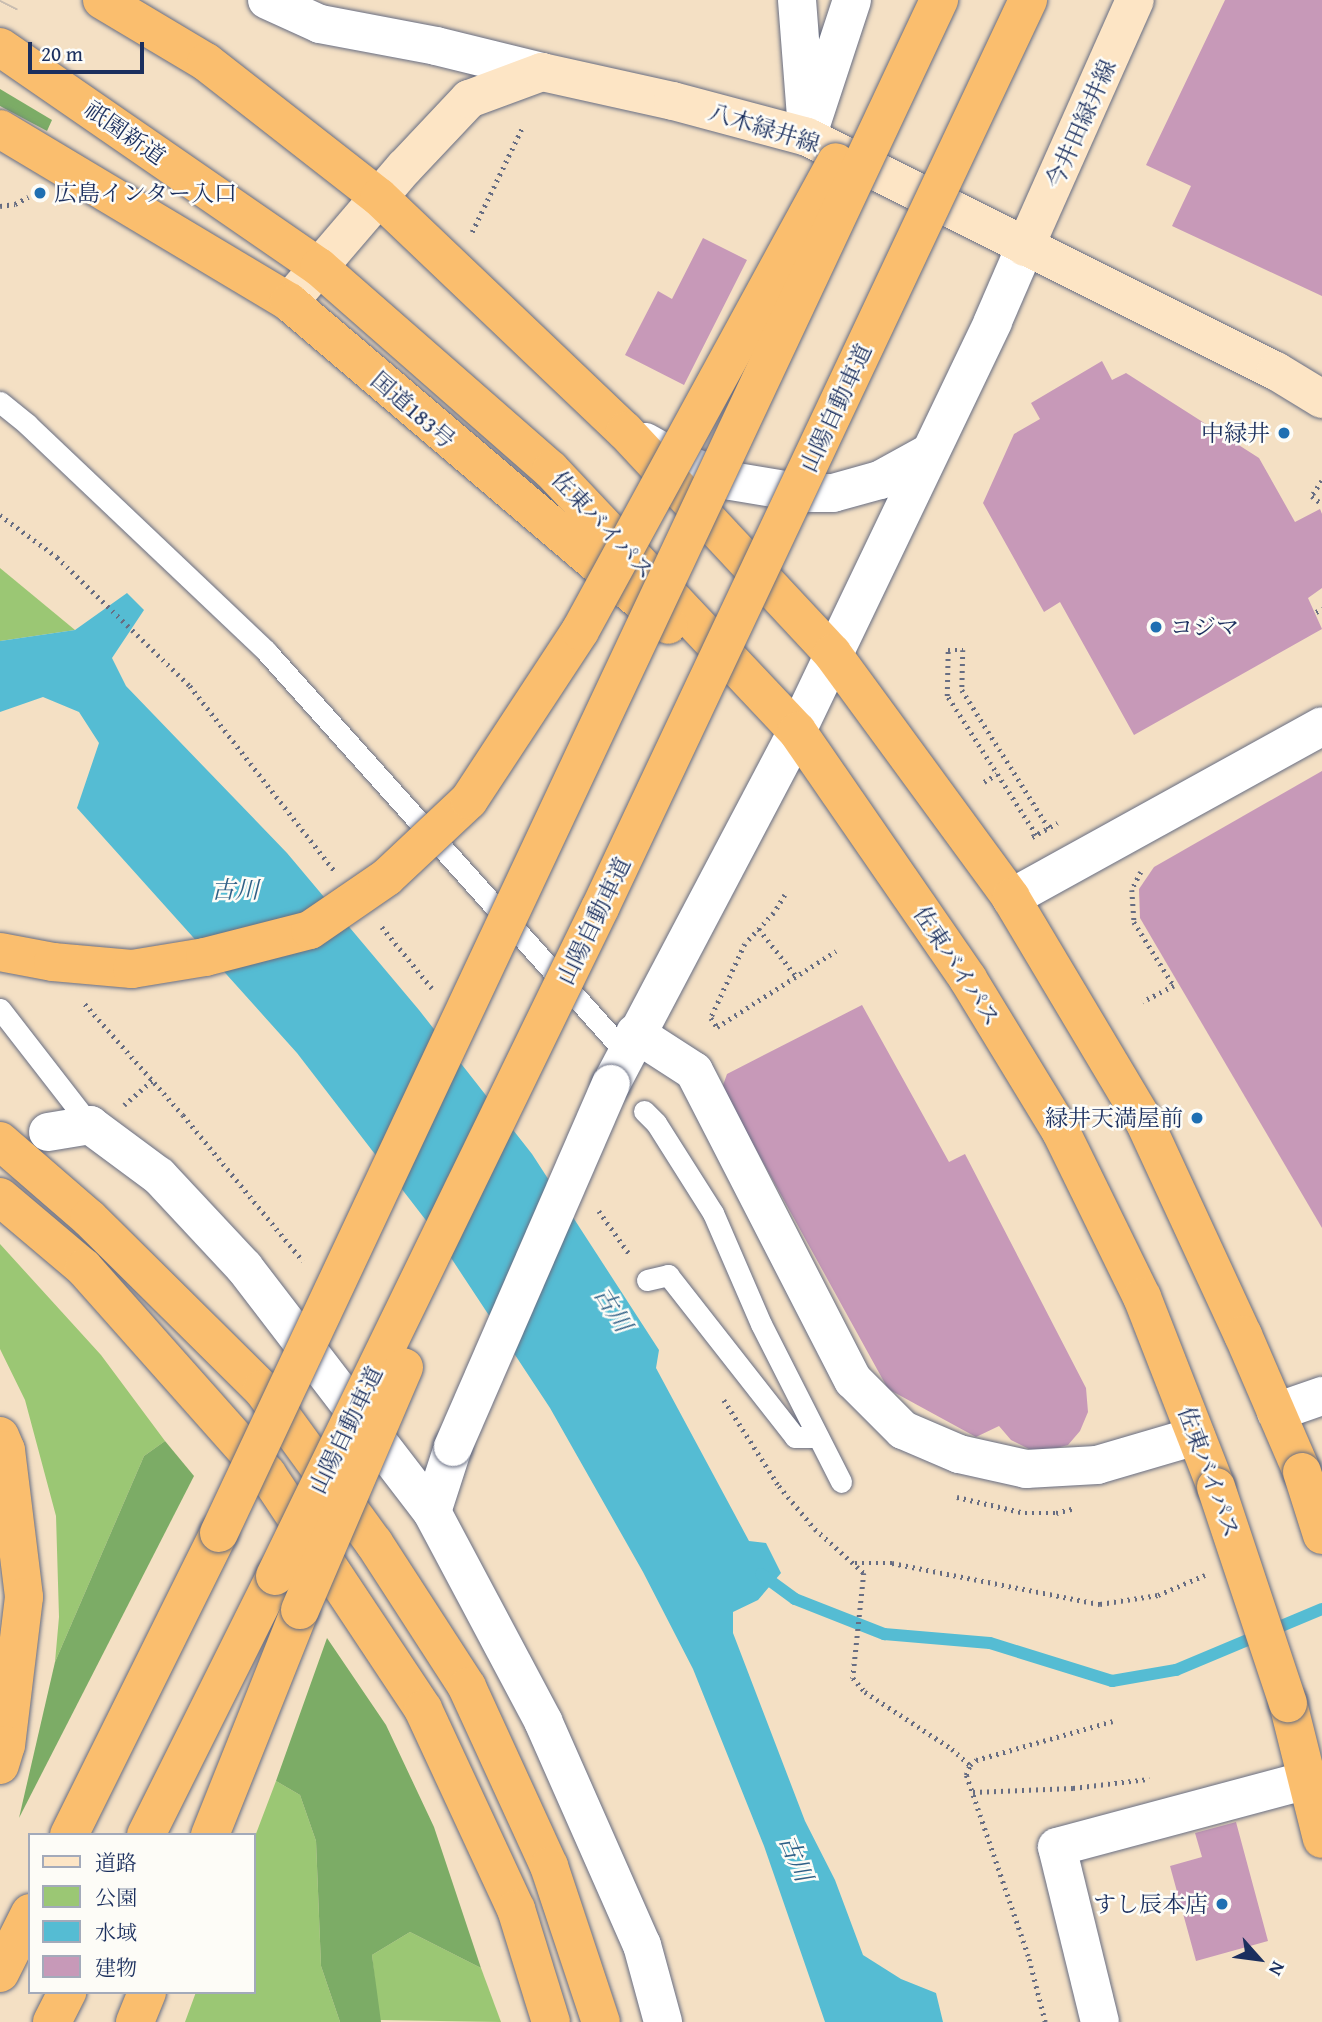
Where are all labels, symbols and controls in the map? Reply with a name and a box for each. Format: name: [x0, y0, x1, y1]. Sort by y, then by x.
scale bar: [32, 28, 147, 72]
text: 20 m: [41, 38, 83, 69]
street label: 今井田緑井線: [1040, 55, 1122, 193]
street label: 祇園新道: [79, 95, 171, 171]
street label: 八木緑井線: [705, 98, 823, 158]
place label: 広島インター入口: [54, 179, 238, 207]
marker: 広島インター入口: [32, 185, 48, 201]
street label: 山陽自動車道: [794, 340, 878, 476]
street label: 国道183号: [365, 366, 461, 454]
place label: 中緑井: [1201, 419, 1270, 447]
marker: 中緑井: [1276, 425, 1292, 441]
street label: 佐東バイパス: [546, 465, 660, 585]
place label: コジマ: [1170, 613, 1239, 641]
marker: コジマ: [1148, 619, 1164, 635]
street label: 山陽自動車道: [551, 853, 637, 989]
water label: 古川: [211, 876, 259, 904]
street label: 佐東バイパス: [908, 901, 1006, 1031]
place label: 緑井天満屋前: [1045, 1104, 1183, 1132]
marker: 緑井天満屋前: [1189, 1110, 1205, 1126]
water label: 古川: [588, 1281, 638, 1337]
street label: 山陽自動車道: [303, 1362, 389, 1498]
street label: 佐東バイパス: [1172, 1402, 1246, 1542]
water label: 古川: [773, 1830, 819, 1886]
legend: [28, 1833, 256, 1994]
text: 道路: [95, 1847, 137, 1878]
text: 公園: [95, 1882, 137, 1913]
place label: すし辰本店: [1093, 1890, 1208, 1918]
marker: すし辰本店: [1214, 1896, 1230, 1912]
text: 水域: [95, 1917, 137, 1948]
north arrow: [1224, 1924, 1294, 1994]
text: 建物: [95, 1952, 137, 1983]
text: N: [1262, 1957, 1293, 1981]

